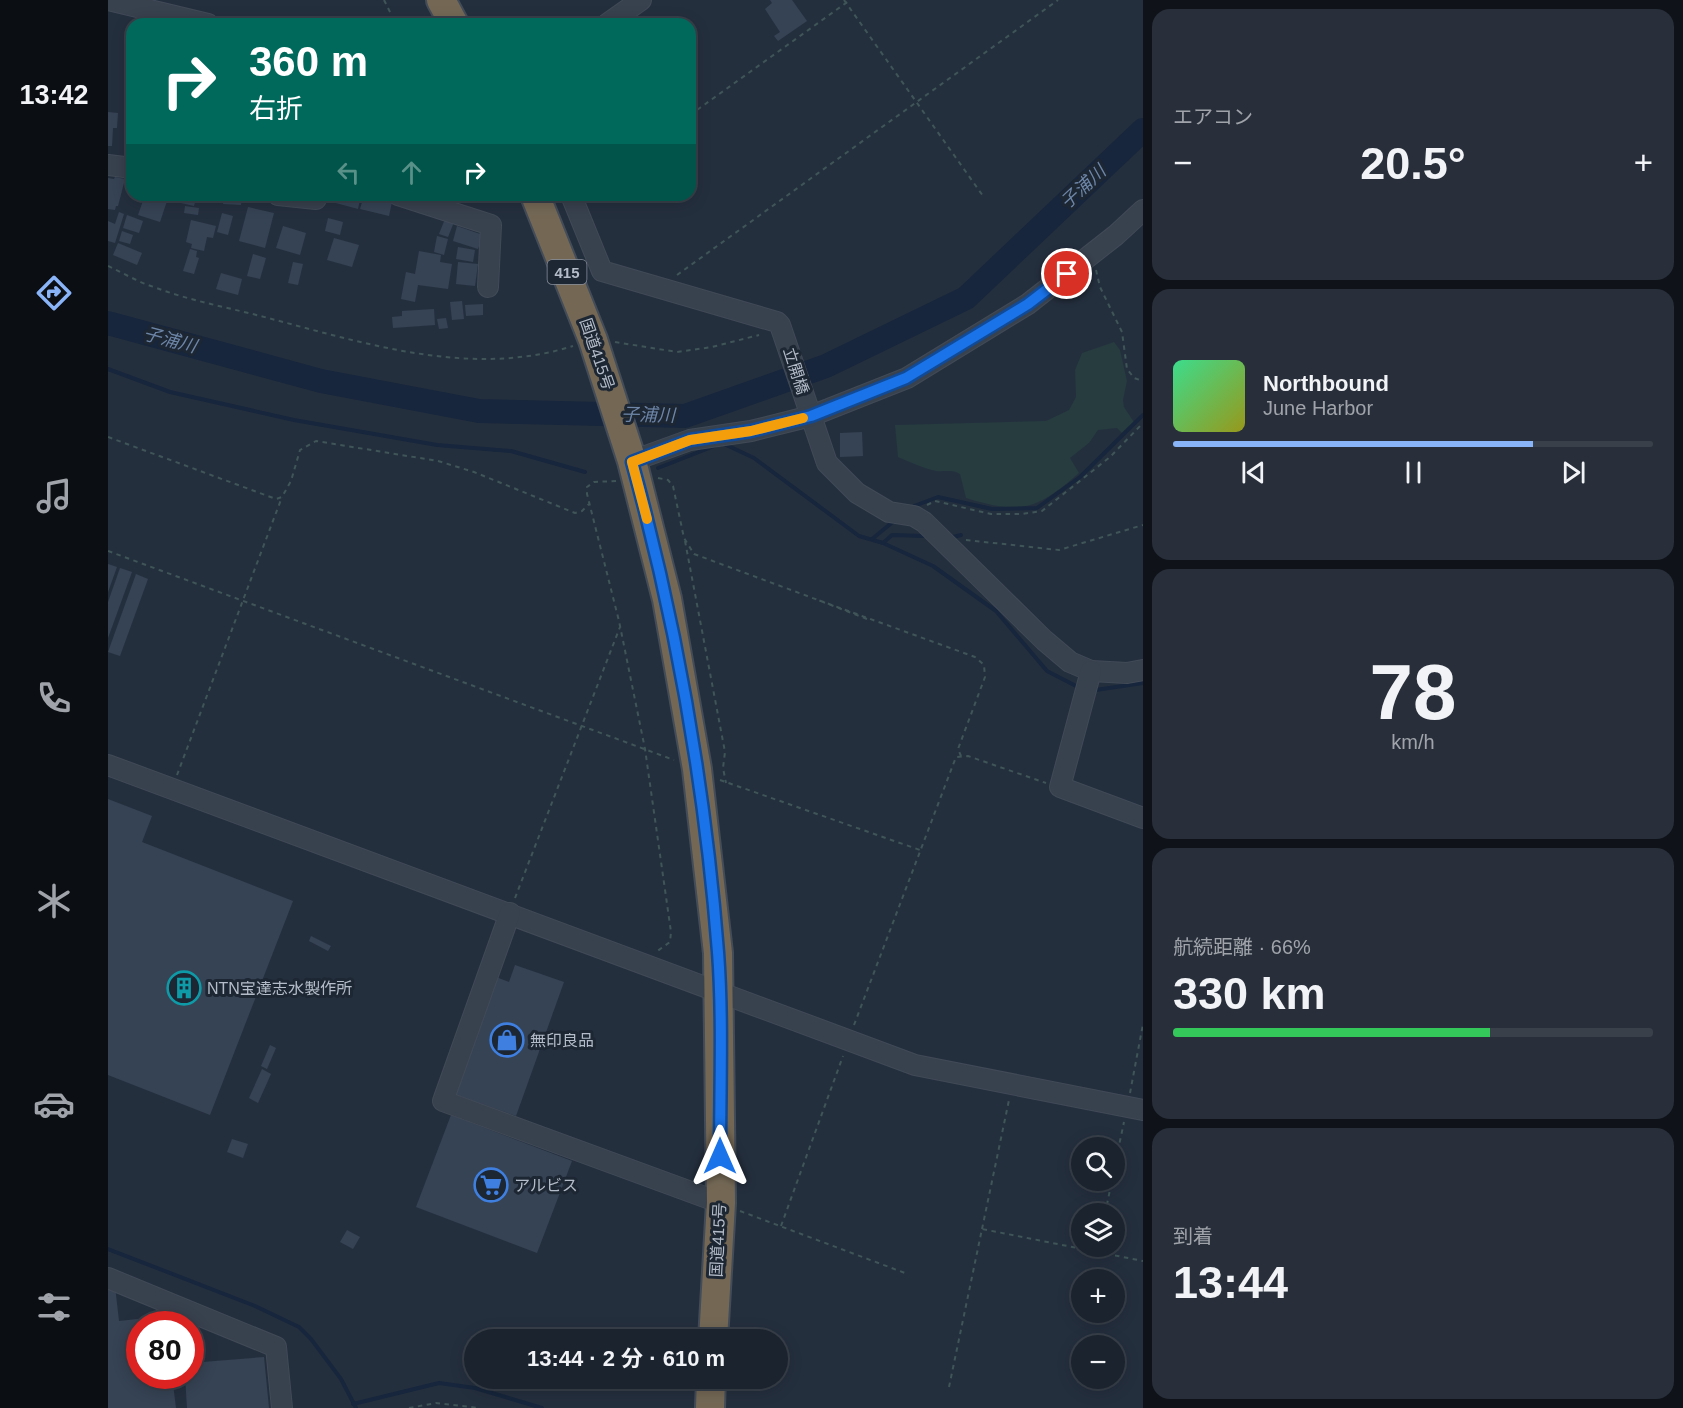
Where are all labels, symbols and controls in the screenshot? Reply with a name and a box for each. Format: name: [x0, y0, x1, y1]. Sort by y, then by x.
text: 360 m: [249, 38, 368, 85]
icon: right: [150, 42, 228, 120]
text: 13:42: [19, 80, 89, 110]
text: 右折: [249, 94, 303, 124]
text: エアコン: [1173, 106, 1253, 128]
text: 20.5°: [1360, 138, 1466, 189]
text: −: [1173, 144, 1192, 181]
text: +: [1634, 144, 1653, 181]
icon: left: [332, 156, 365, 189]
icon: ahead: [395, 156, 428, 189]
icon: right: [458, 156, 491, 189]
water label: 子浦川: [1056, 160, 1111, 213]
pin: [1041, 248, 1092, 299]
icon: arrive: [1050, 257, 1083, 290]
road number: 415: [548, 260, 586, 284]
icon: directions: [33, 272, 75, 314]
street label: 国道415号: [577, 316, 617, 392]
water label: 子浦川: [141, 323, 201, 357]
street label: 立開橋: [780, 346, 812, 396]
text: Northbound: [1263, 371, 1389, 396]
text: June Harbor: [1263, 397, 1373, 419]
water label: 子浦川: [621, 405, 677, 426]
icon: previous: [1237, 456, 1270, 489]
icon: pause: [1397, 456, 1430, 489]
icon: next: [1557, 456, 1590, 489]
icon: music: [33, 475, 75, 517]
text: 78: [1370, 648, 1456, 736]
icon: phone: [33, 677, 75, 719]
text: km/h: [1391, 731, 1435, 753]
icon: climate: [33, 880, 75, 922]
text: 航続距離 · 66%: [1173, 936, 1311, 958]
text: 330 km: [1173, 968, 1326, 1019]
building icon: NTN宝達志水製作所: [166, 970, 202, 1006]
place label: NTN宝達志水製作所: [207, 980, 352, 997]
shop icon: 無印良品: [489, 1022, 525, 1058]
place label: 無印良品: [530, 1032, 594, 1049]
icon: car: [33, 1083, 75, 1125]
position arrow: [688, 1124, 752, 1188]
map controls: [1071, 1137, 1125, 1389]
button: search: [1071, 1137, 1125, 1191]
supermarket icon: アルビス: [473, 1167, 509, 1203]
place label: アルビス: [514, 1177, 578, 1194]
street label: 国道415号: [708, 1202, 728, 1278]
button: layers: [1071, 1203, 1125, 1257]
text: 到着: [1173, 1225, 1213, 1247]
text: 13:44: [1173, 1257, 1288, 1308]
button: +: [1071, 1269, 1125, 1323]
icon: filters: [33, 1286, 75, 1328]
speed limit sign: 80: [126, 1311, 204, 1389]
button: −: [1071, 1335, 1125, 1389]
text: 13:44 · 2 分 · 610 m: [527, 1346, 725, 1371]

